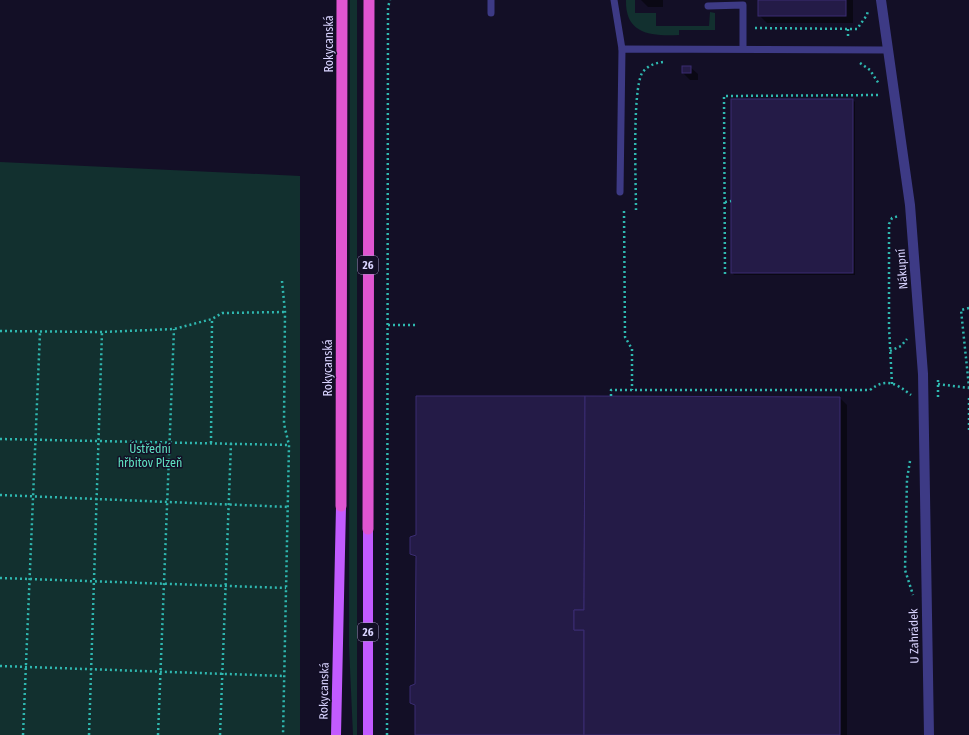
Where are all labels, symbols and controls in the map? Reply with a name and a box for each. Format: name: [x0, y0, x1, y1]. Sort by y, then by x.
street label: Rokycanská: [322, 15, 336, 73]
street label: Nákupní: [894, 248, 910, 290]
road number: 26: [358, 256, 378, 274]
street label: Rokycanská: [321, 339, 335, 397]
park label: Ústřední hřbitov Plzeň: [118, 441, 182, 470]
street label: U Zahrádek: [907, 608, 921, 664]
road number: 26: [358, 623, 378, 641]
street label: Rokycanská: [317, 662, 332, 720]

